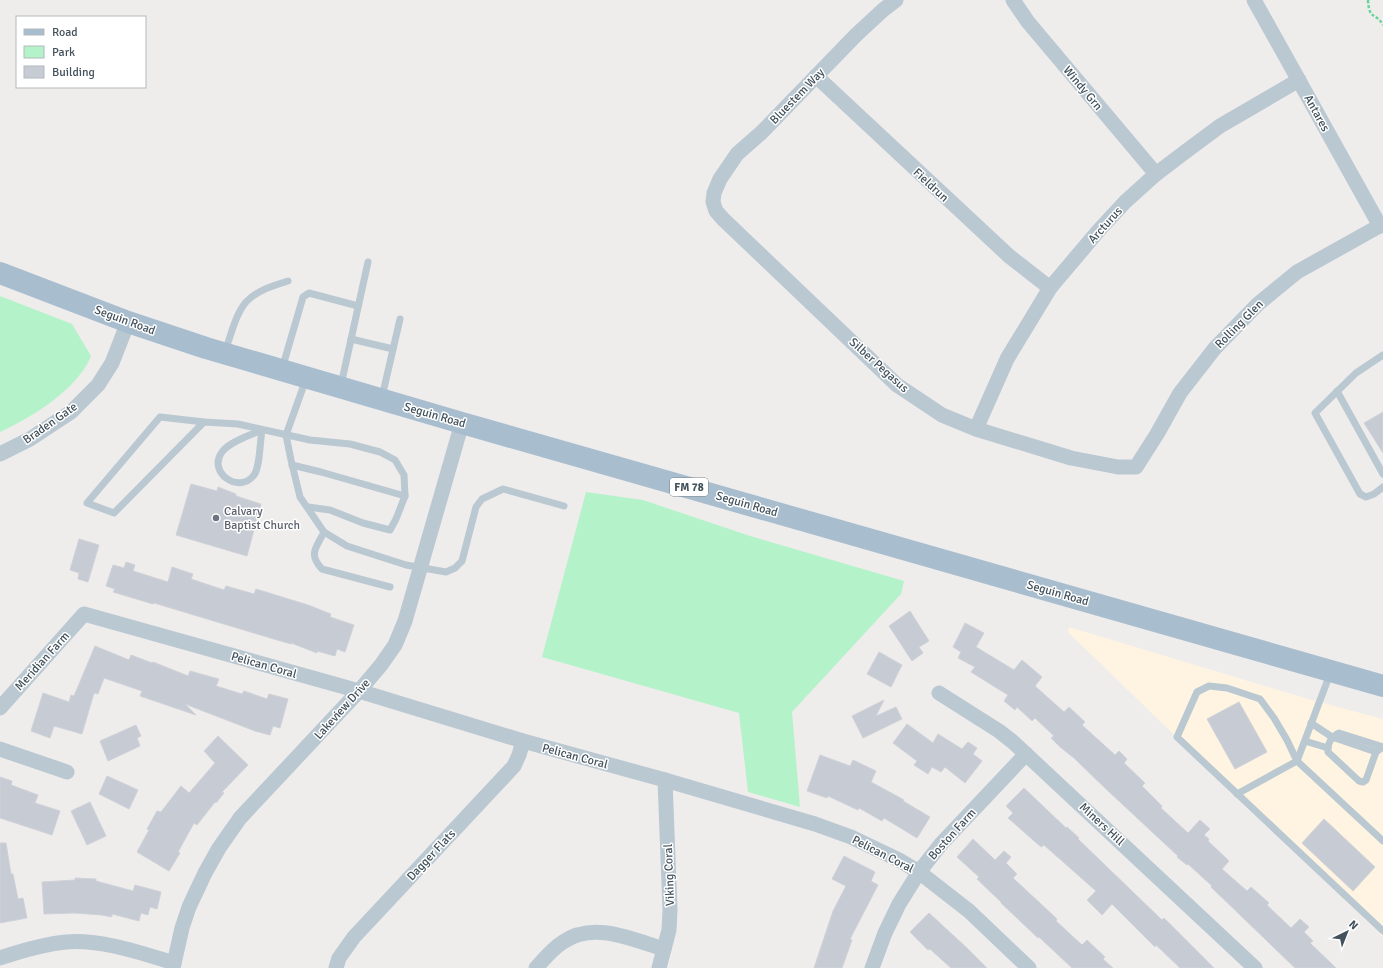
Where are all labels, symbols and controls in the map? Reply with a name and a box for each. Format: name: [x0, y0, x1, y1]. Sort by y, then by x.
legend: [16, 16, 146, 88]
text: Road: [52, 25, 78, 40]
text: Park: [52, 45, 75, 60]
street label: Windy Grn: [1060, 63, 1105, 114]
text: Building: [52, 65, 95, 80]
street label: Bluestem Way: [767, 65, 828, 127]
street label: Antares: [1300, 92, 1333, 134]
street label: Fieldrun: [910, 165, 951, 205]
street label: Arcturus: [1085, 204, 1126, 247]
street label: Rolling Glen: [1212, 297, 1267, 352]
street label: Seguin Road: [92, 303, 157, 338]
street label: Silber Pegasus: [846, 335, 911, 396]
street label: Braden Gate: [20, 399, 80, 448]
street label: Seguin Road: [402, 399, 468, 431]
road number: FM 78: [670, 478, 708, 496]
street label: Seguin Road: [714, 488, 780, 520]
place label: Calvary Baptist Church: [224, 504, 300, 533]
marker: Calvary Baptist Church: [211, 513, 221, 523]
street label: Seguin Road: [1025, 577, 1091, 609]
street label: Meridian Farm: [12, 629, 73, 694]
street label: Pelican Coral: [229, 649, 299, 682]
street label: Lakeview Drive: [311, 676, 374, 743]
street label: Pelican Coral: [540, 741, 610, 773]
street label: Miners Hill: [1076, 800, 1128, 849]
street label: Boston Farm: [925, 805, 979, 863]
street label: Dagger Flats: [404, 827, 459, 884]
street label: Pelican Coral: [849, 832, 917, 877]
street label: Viking Coral: [661, 843, 678, 906]
north arrow: [1327, 912, 1367, 952]
text: N: [1346, 918, 1361, 932]

